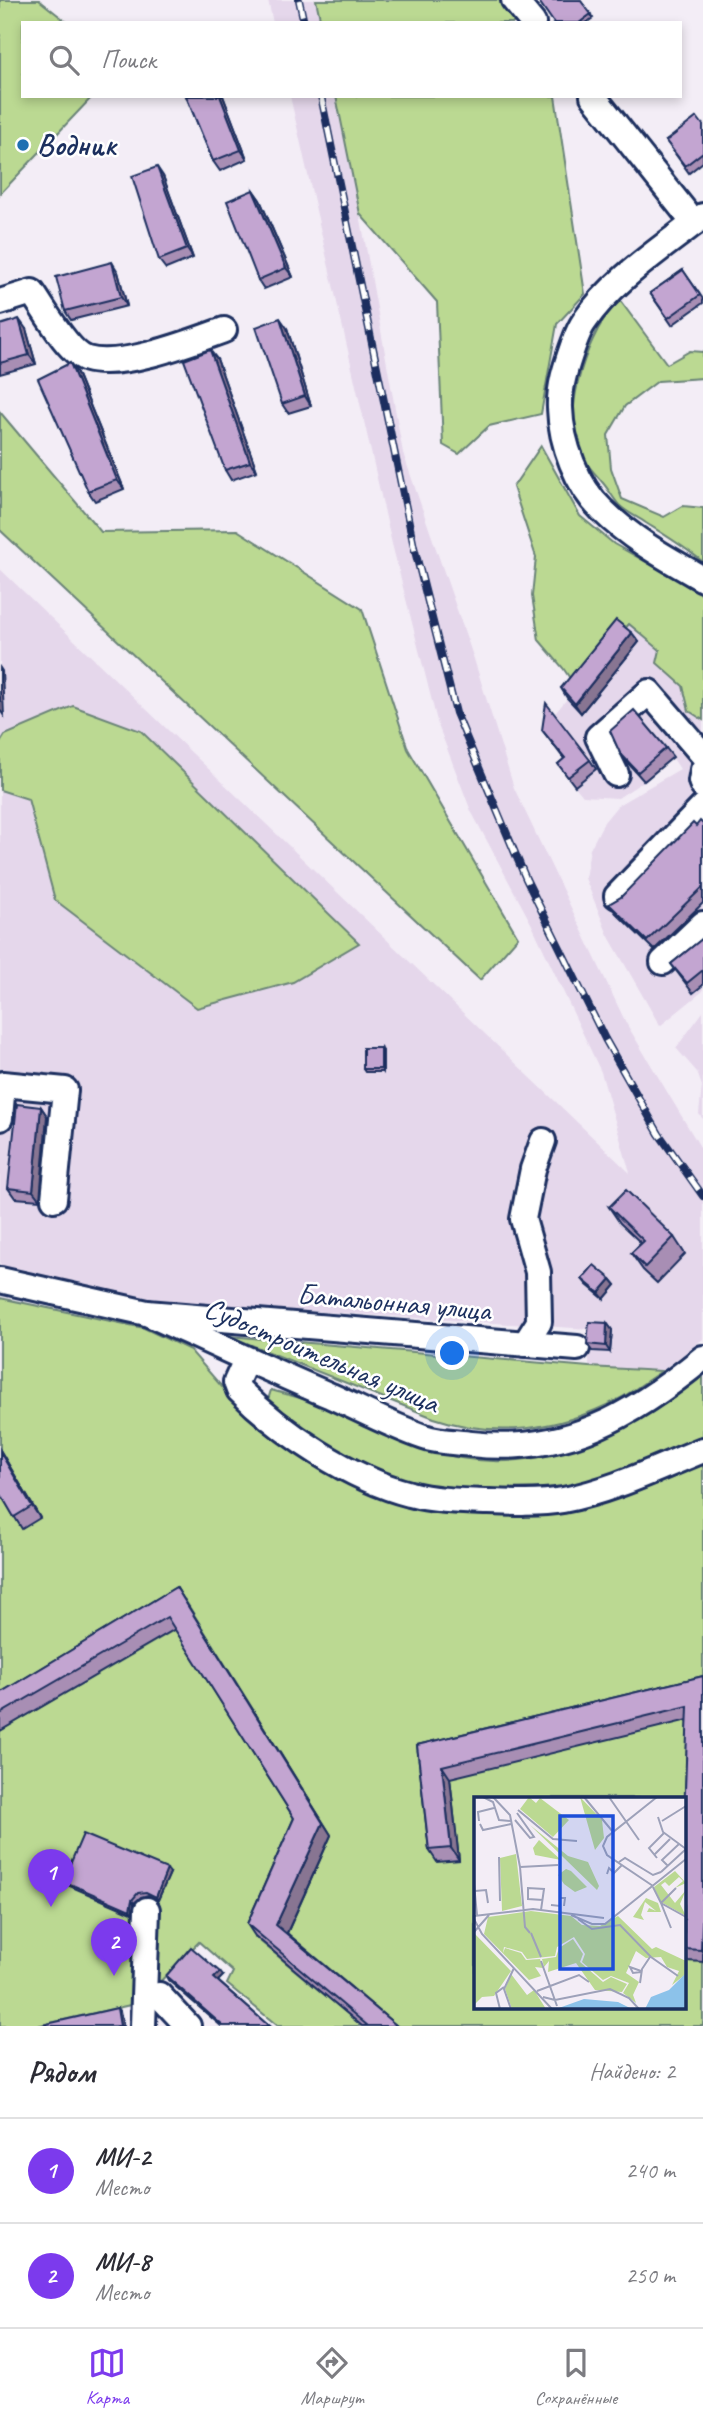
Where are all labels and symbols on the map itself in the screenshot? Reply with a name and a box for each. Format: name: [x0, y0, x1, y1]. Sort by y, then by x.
place label: Водник: [37, 126, 118, 164]
marker: Водник: [15, 137, 31, 153]
street label: Батальонная улица: [296, 1275, 494, 1330]
street label: Судостроительная улица: [199, 1288, 447, 1422]
your location: [435, 1336, 469, 1370]
inset map: [474, 1797, 686, 2008]
pin: 1: [28, 1849, 74, 1907]
pin: 2: [91, 1918, 137, 1976]

